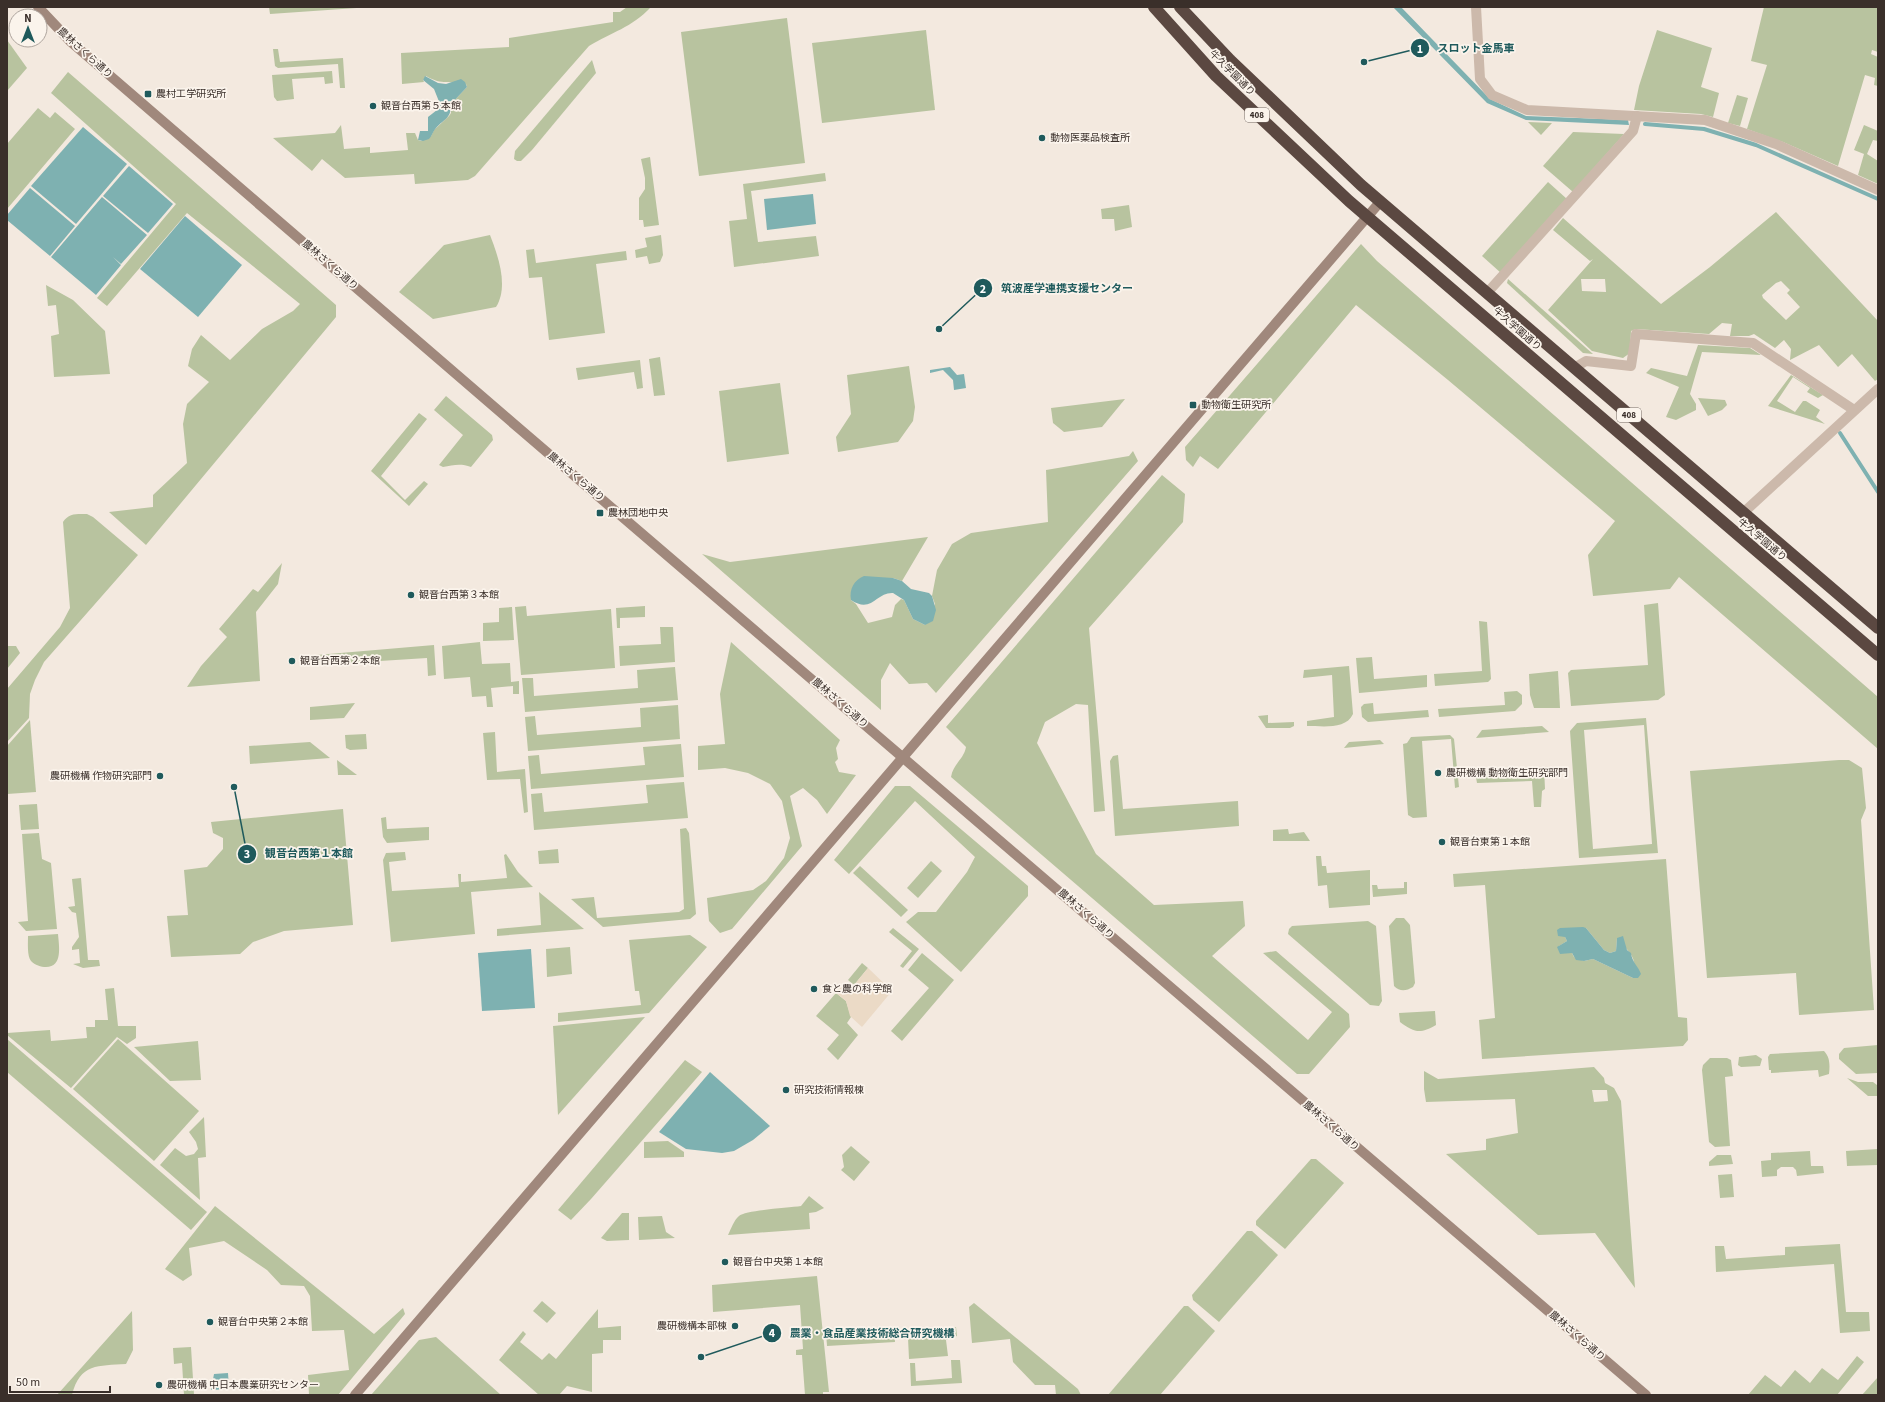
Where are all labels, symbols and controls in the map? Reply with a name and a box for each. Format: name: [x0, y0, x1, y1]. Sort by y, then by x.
north arrow: [8, 8, 48, 48]
text: N: [24, 11, 32, 26]
street label: 農林さくら通り: [54, 24, 116, 82]
callout: スロット金馬車: [1410, 37, 1523, 60]
text: 1: [1417, 41, 1423, 58]
text: スロット金馬車: [1438, 41, 1515, 56]
street label: 牛久学園通り: [1206, 47, 1258, 99]
place label: 農村工学研究所: [156, 87, 226, 101]
marker: 農村工学研究所: [143, 89, 153, 99]
place label: 観音台西第５本館: [381, 99, 461, 113]
marker: 観音台西第５本館: [368, 101, 378, 111]
road number: 408: [1245, 108, 1269, 122]
place label: 動物医薬品検査所: [1050, 131, 1130, 145]
marker: 動物医薬品検査所: [1037, 133, 1047, 143]
street label: 農林さくら通り: [299, 237, 361, 293]
callout: 筑波産学連携支援センター: [973, 277, 1141, 300]
text: 2: [980, 281, 986, 298]
text: 筑波産学連携支援センター: [1001, 281, 1133, 296]
street label: 牛久学園通り: [1490, 304, 1544, 354]
place label: 動物衛生研究所: [1201, 398, 1271, 412]
marker: 動物衛生研究所: [1188, 400, 1198, 410]
road number: 408: [1617, 408, 1641, 422]
street label: 農林さくら通り: [545, 449, 607, 505]
place label: 農林団地中央: [608, 506, 669, 520]
marker: 農林団地中央: [595, 508, 605, 518]
street label: 牛久学園通り: [1735, 515, 1789, 565]
place label: 観音台西第３本館: [419, 588, 499, 602]
marker: 観音台西第３本館: [406, 590, 416, 600]
place label: 観音台西第２本館: [300, 654, 380, 668]
marker: 観音台西第２本館: [287, 656, 297, 666]
street label: 農林さくら通り: [809, 675, 871, 731]
place label: 農研機構 動物衛生研究部門: [1446, 766, 1568, 780]
marker: 農研機構 動物衛生研究部門: [1433, 768, 1443, 778]
place label: 農研機構 作物研究部門: [50, 769, 152, 783]
marker: 農研機構 作物研究部門: [155, 771, 165, 781]
place label: 観音台東第１本館: [1450, 835, 1530, 849]
marker: 観音台東第１本館: [1437, 837, 1447, 847]
callout: 観音台西第１本館: [237, 842, 361, 865]
text: 3: [244, 846, 250, 863]
text: 観音台西第１本館: [265, 846, 353, 861]
street label: 農林さくら通り: [1055, 886, 1117, 942]
place label: 食と農の科学館: [822, 982, 892, 996]
marker: 食と農の科学館: [809, 984, 819, 994]
place label: 研究技術情報棟: [794, 1083, 864, 1097]
marker: 研究技術情報棟: [781, 1085, 791, 1095]
street label: 農林さくら通り: [1300, 1098, 1362, 1154]
place label: 観音台中央第１本館: [733, 1255, 823, 1269]
marker: 観音台中央第１本館: [720, 1257, 730, 1267]
street label: 農林さくら通り: [1546, 1308, 1608, 1364]
place label: 観音台中央第２本館: [218, 1315, 308, 1329]
marker: 観音台中央第２本館: [205, 1317, 215, 1327]
place label: 農研機構本部棟: [657, 1319, 727, 1333]
marker: 農研機構本部棟: [730, 1321, 740, 1331]
callout: 農業・食品産業技術総合研究機構: [762, 1322, 963, 1345]
text: 4: [769, 1325, 776, 1342]
text: 農業・食品産業技術総合研究機構: [790, 1326, 955, 1341]
scale bar: [10, 1368, 110, 1394]
text: 50 m: [16, 1374, 40, 1391]
place label: 農研機構 中日本農業研究センター: [167, 1378, 319, 1392]
marker: 農研機構 中日本農業研究センター: [154, 1380, 164, 1390]

